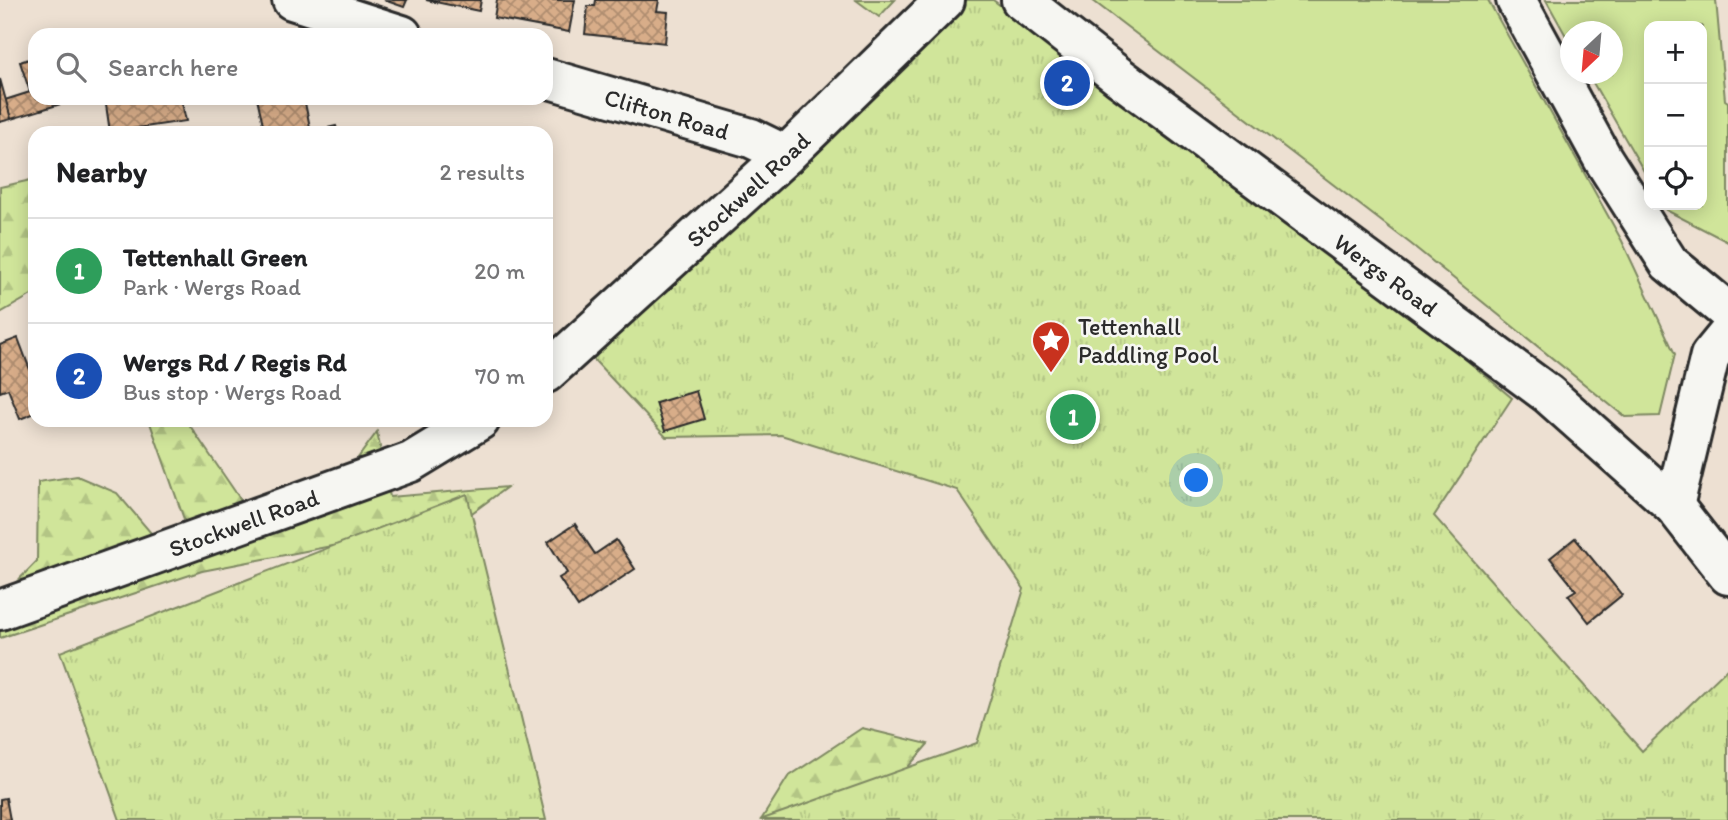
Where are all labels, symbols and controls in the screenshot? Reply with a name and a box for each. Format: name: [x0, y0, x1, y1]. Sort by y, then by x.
north arrow: [1560, 21, 1623, 84]
map controls: [1644, 21, 1707, 210]
button: +: [1644, 21, 1707, 84]
search box: [28, 28, 553, 105]
icon: search: [52, 48, 90, 86]
text: Search here: [108, 51, 238, 83]
pin: 2: [1044, 57, 1090, 109]
street label: Clifton Road: [601, 81, 733, 145]
button: −: [1644, 84, 1707, 147]
street label: Stockwell Road: [680, 125, 816, 253]
button: locate: [1644, 147, 1707, 210]
text: Nearby: [56, 153, 147, 190]
text: 2 results: [439, 158, 525, 186]
street label: Wergs Road: [1329, 227, 1444, 322]
text: Tettenhall Green: [123, 241, 308, 273]
text: 1: [74, 257, 84, 285]
text: 20 m: [474, 257, 525, 285]
text: Park · Wergs Road: [123, 273, 301, 301]
place label: Tettenhall Paddling Pool: [1078, 312, 1219, 369]
place icon: Tettenhall Paddling Pool: [1030, 319, 1072, 374]
text: Wergs Rd / Regis Rd: [123, 346, 347, 378]
text: 2: [73, 362, 85, 390]
text: 70 m: [475, 362, 525, 390]
text: Bus stop · Wergs Road: [123, 378, 341, 406]
pin: 1: [1050, 391, 1096, 443]
your location: [1179, 463, 1213, 497]
street label: Stockwell Road: [165, 482, 323, 563]

